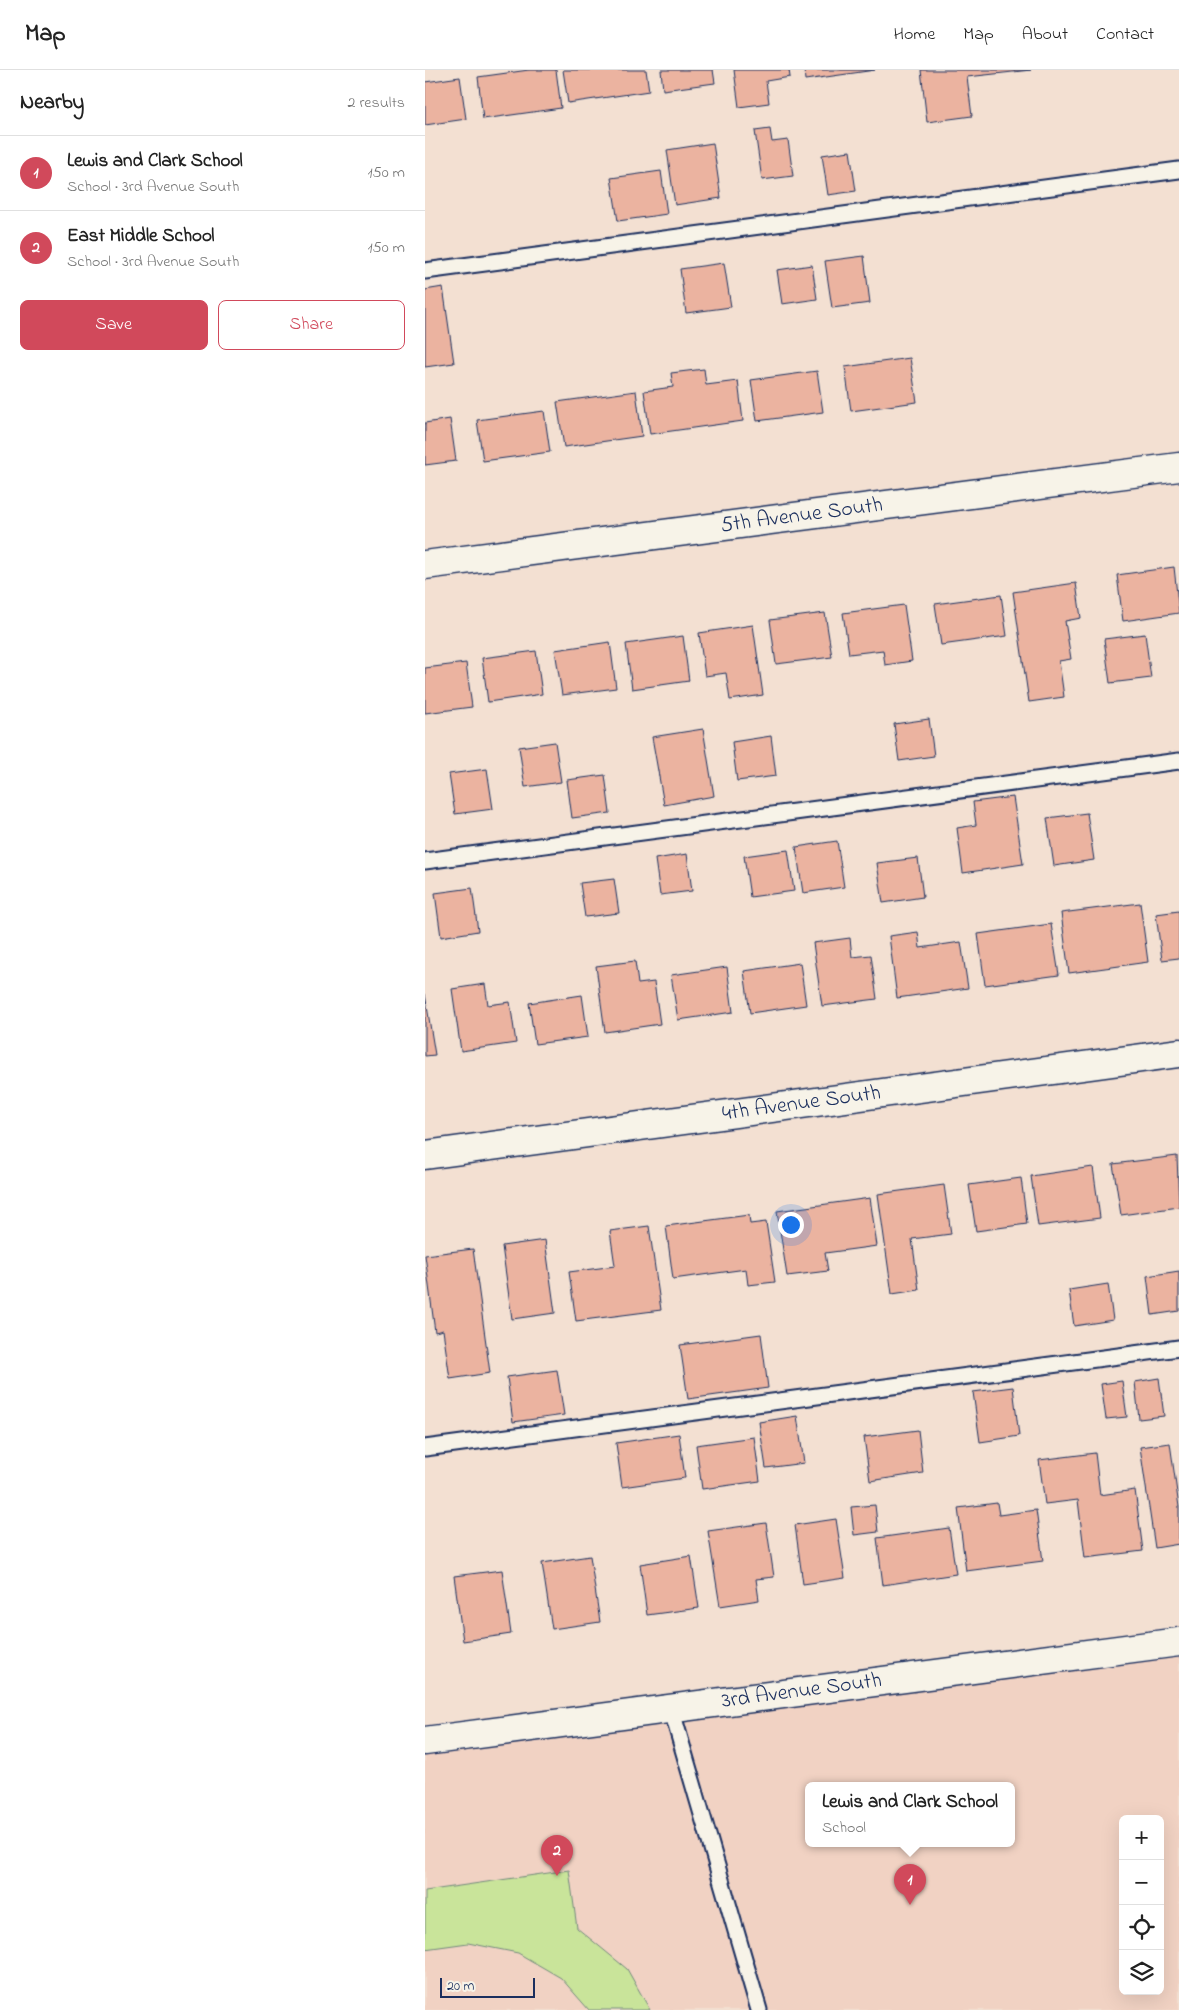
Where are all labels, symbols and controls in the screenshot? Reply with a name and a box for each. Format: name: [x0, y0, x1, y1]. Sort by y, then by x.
text: Map: [25, 17, 66, 52]
text: Home: [894, 22, 935, 48]
text: Map: [963, 22, 994, 48]
text: About: [1022, 22, 1068, 48]
text: Contact: [1096, 22, 1154, 48]
text: Nearby: [20, 88, 84, 118]
text: 2 results: [347, 91, 405, 115]
text: Lewis and Clark School: [67, 148, 243, 175]
text: 1: [33, 161, 39, 185]
text: 150 m: [367, 161, 405, 185]
text: School · 3rd Avenue South: [67, 175, 239, 199]
text: East Middle School: [67, 223, 214, 250]
text: 2: [32, 236, 40, 260]
text: 150 m: [367, 236, 405, 260]
text: School · 3rd Avenue South: [67, 250, 239, 274]
button: Save: [20, 300, 208, 350]
button: Share: [218, 300, 405, 350]
street label: 5th Avenue South: [719, 490, 885, 542]
street label: 4th Avenue South: [720, 1077, 883, 1131]
your location: [778, 1212, 804, 1238]
street label: 3rd Avenue South: [720, 1665, 884, 1718]
popup: [805, 1782, 1015, 1847]
text: Lewis and Clark School: [822, 1789, 998, 1816]
map controls: [1119, 1815, 1164, 1995]
button: +: [1119, 1815, 1164, 1860]
text: School: [822, 1816, 866, 1840]
pin: 2: [541, 1835, 573, 1876]
button: −: [1119, 1860, 1164, 1905]
pin: 1: [894, 1864, 926, 1905]
button: locate: [1119, 1905, 1164, 1950]
button: layers: [1119, 1950, 1164, 1995]
scale bar: [440, 1975, 535, 1998]
text: 20 m: [447, 1976, 474, 1997]

